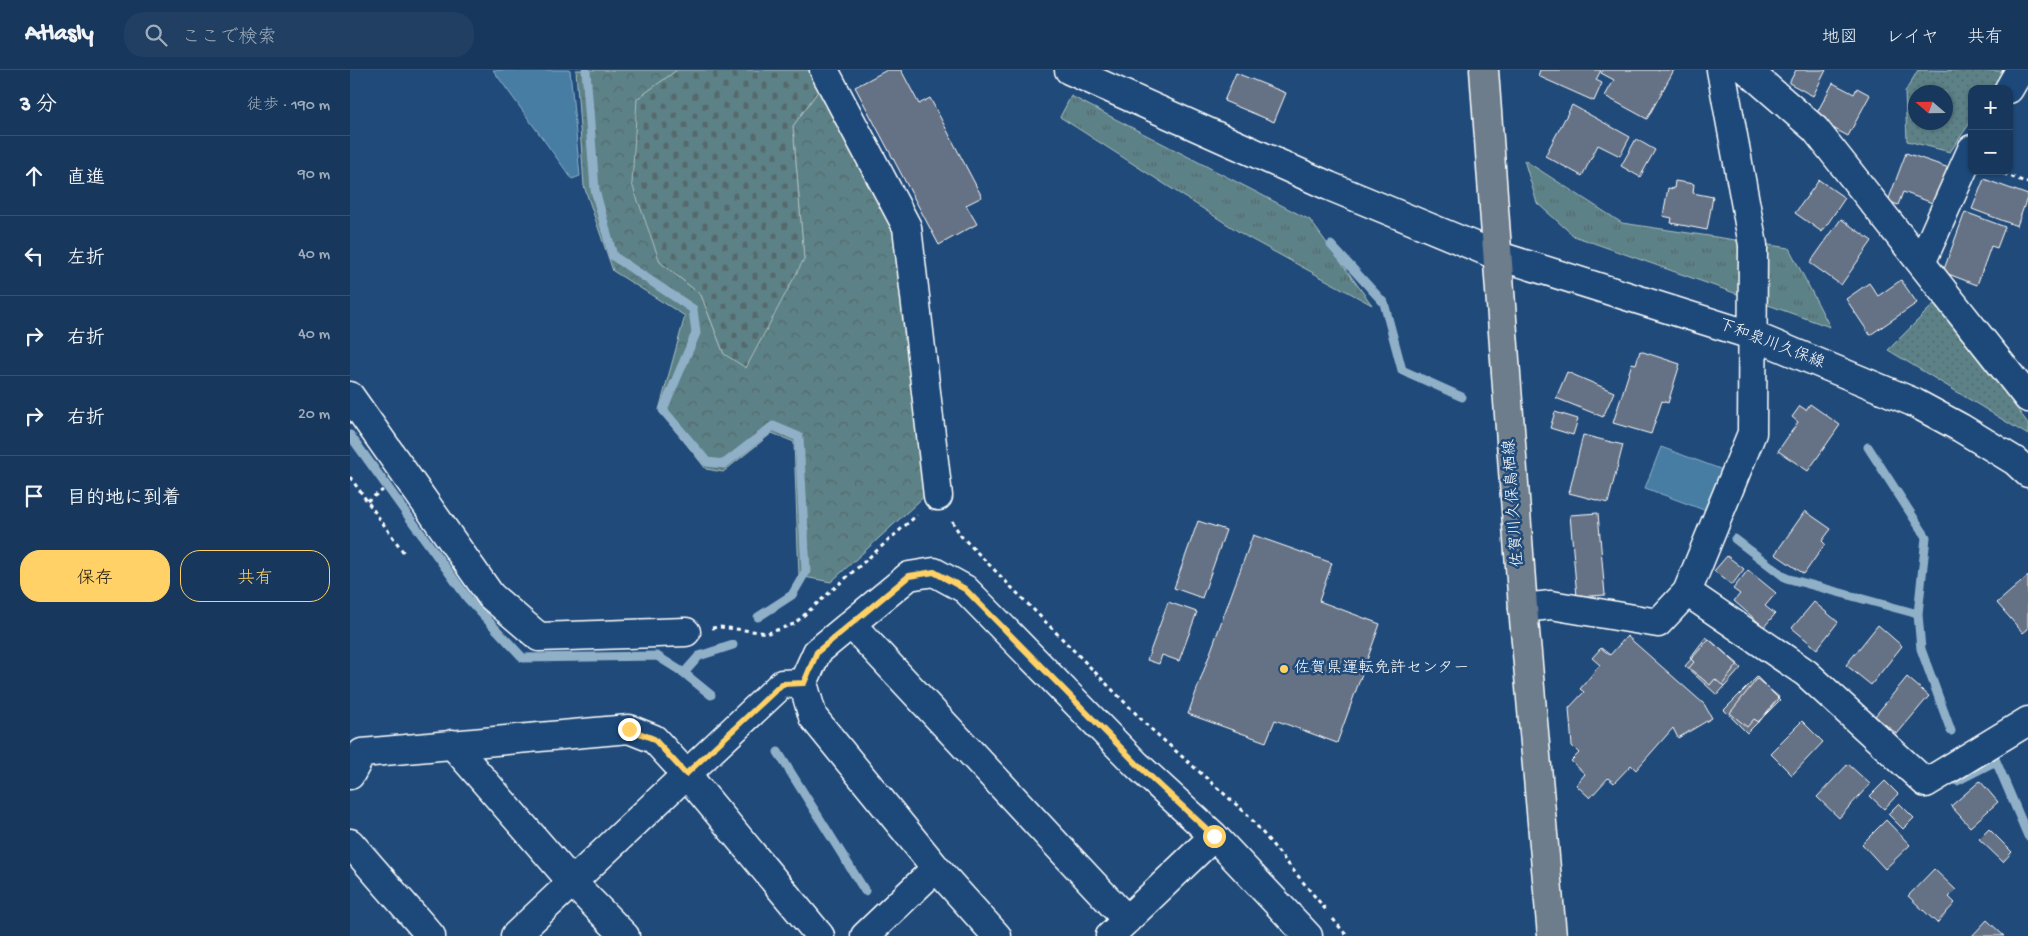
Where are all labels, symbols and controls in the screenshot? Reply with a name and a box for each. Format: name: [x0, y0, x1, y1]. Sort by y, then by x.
search box: [124, 12, 474, 57]
text: Atlasly: [25, 20, 94, 49]
icon: search: [142, 21, 170, 49]
text: ここで検索: [182, 27, 277, 50]
text: 地図: [1822, 28, 1858, 49]
text: レイヤ: [1886, 28, 1939, 49]
text: 共有: [1967, 28, 2003, 49]
north arrow: [1908, 85, 1953, 130]
map controls: [1968, 85, 2013, 175]
button: +: [1968, 85, 2013, 130]
text: 3 分: [20, 94, 57, 119]
text: 徒歩 · 190 m: [247, 97, 330, 116]
button: −: [1968, 130, 2013, 175]
icon: ahead: [20, 162, 48, 190]
text: 90 m: [298, 166, 330, 185]
text: 直進: [67, 168, 105, 191]
icon: left: [20, 242, 48, 270]
text: 40 m: [298, 246, 330, 265]
text: 左折: [67, 248, 105, 271]
street label: 下和泉川久保線: [1715, 314, 1827, 374]
icon: right: [20, 322, 48, 350]
text: 40 m: [298, 326, 330, 345]
text: 右折: [67, 328, 105, 351]
icon: right: [20, 402, 48, 430]
text: 20 m: [298, 406, 330, 425]
text: 右折: [67, 408, 105, 431]
street label: 佐賀川久保鳥栖線: [1499, 438, 1529, 568]
icon: arrive: [20, 482, 48, 510]
text: 目的地に到着: [67, 488, 181, 511]
button: 保存: [20, 550, 170, 602]
button: 共有: [180, 550, 330, 602]
place label: 佐賀県運転免許センター: [1294, 659, 1469, 679]
marker: 佐賀県運転免許センター: [1278, 663, 1290, 675]
route end: [618, 718, 641, 741]
route start: [1203, 825, 1226, 848]

